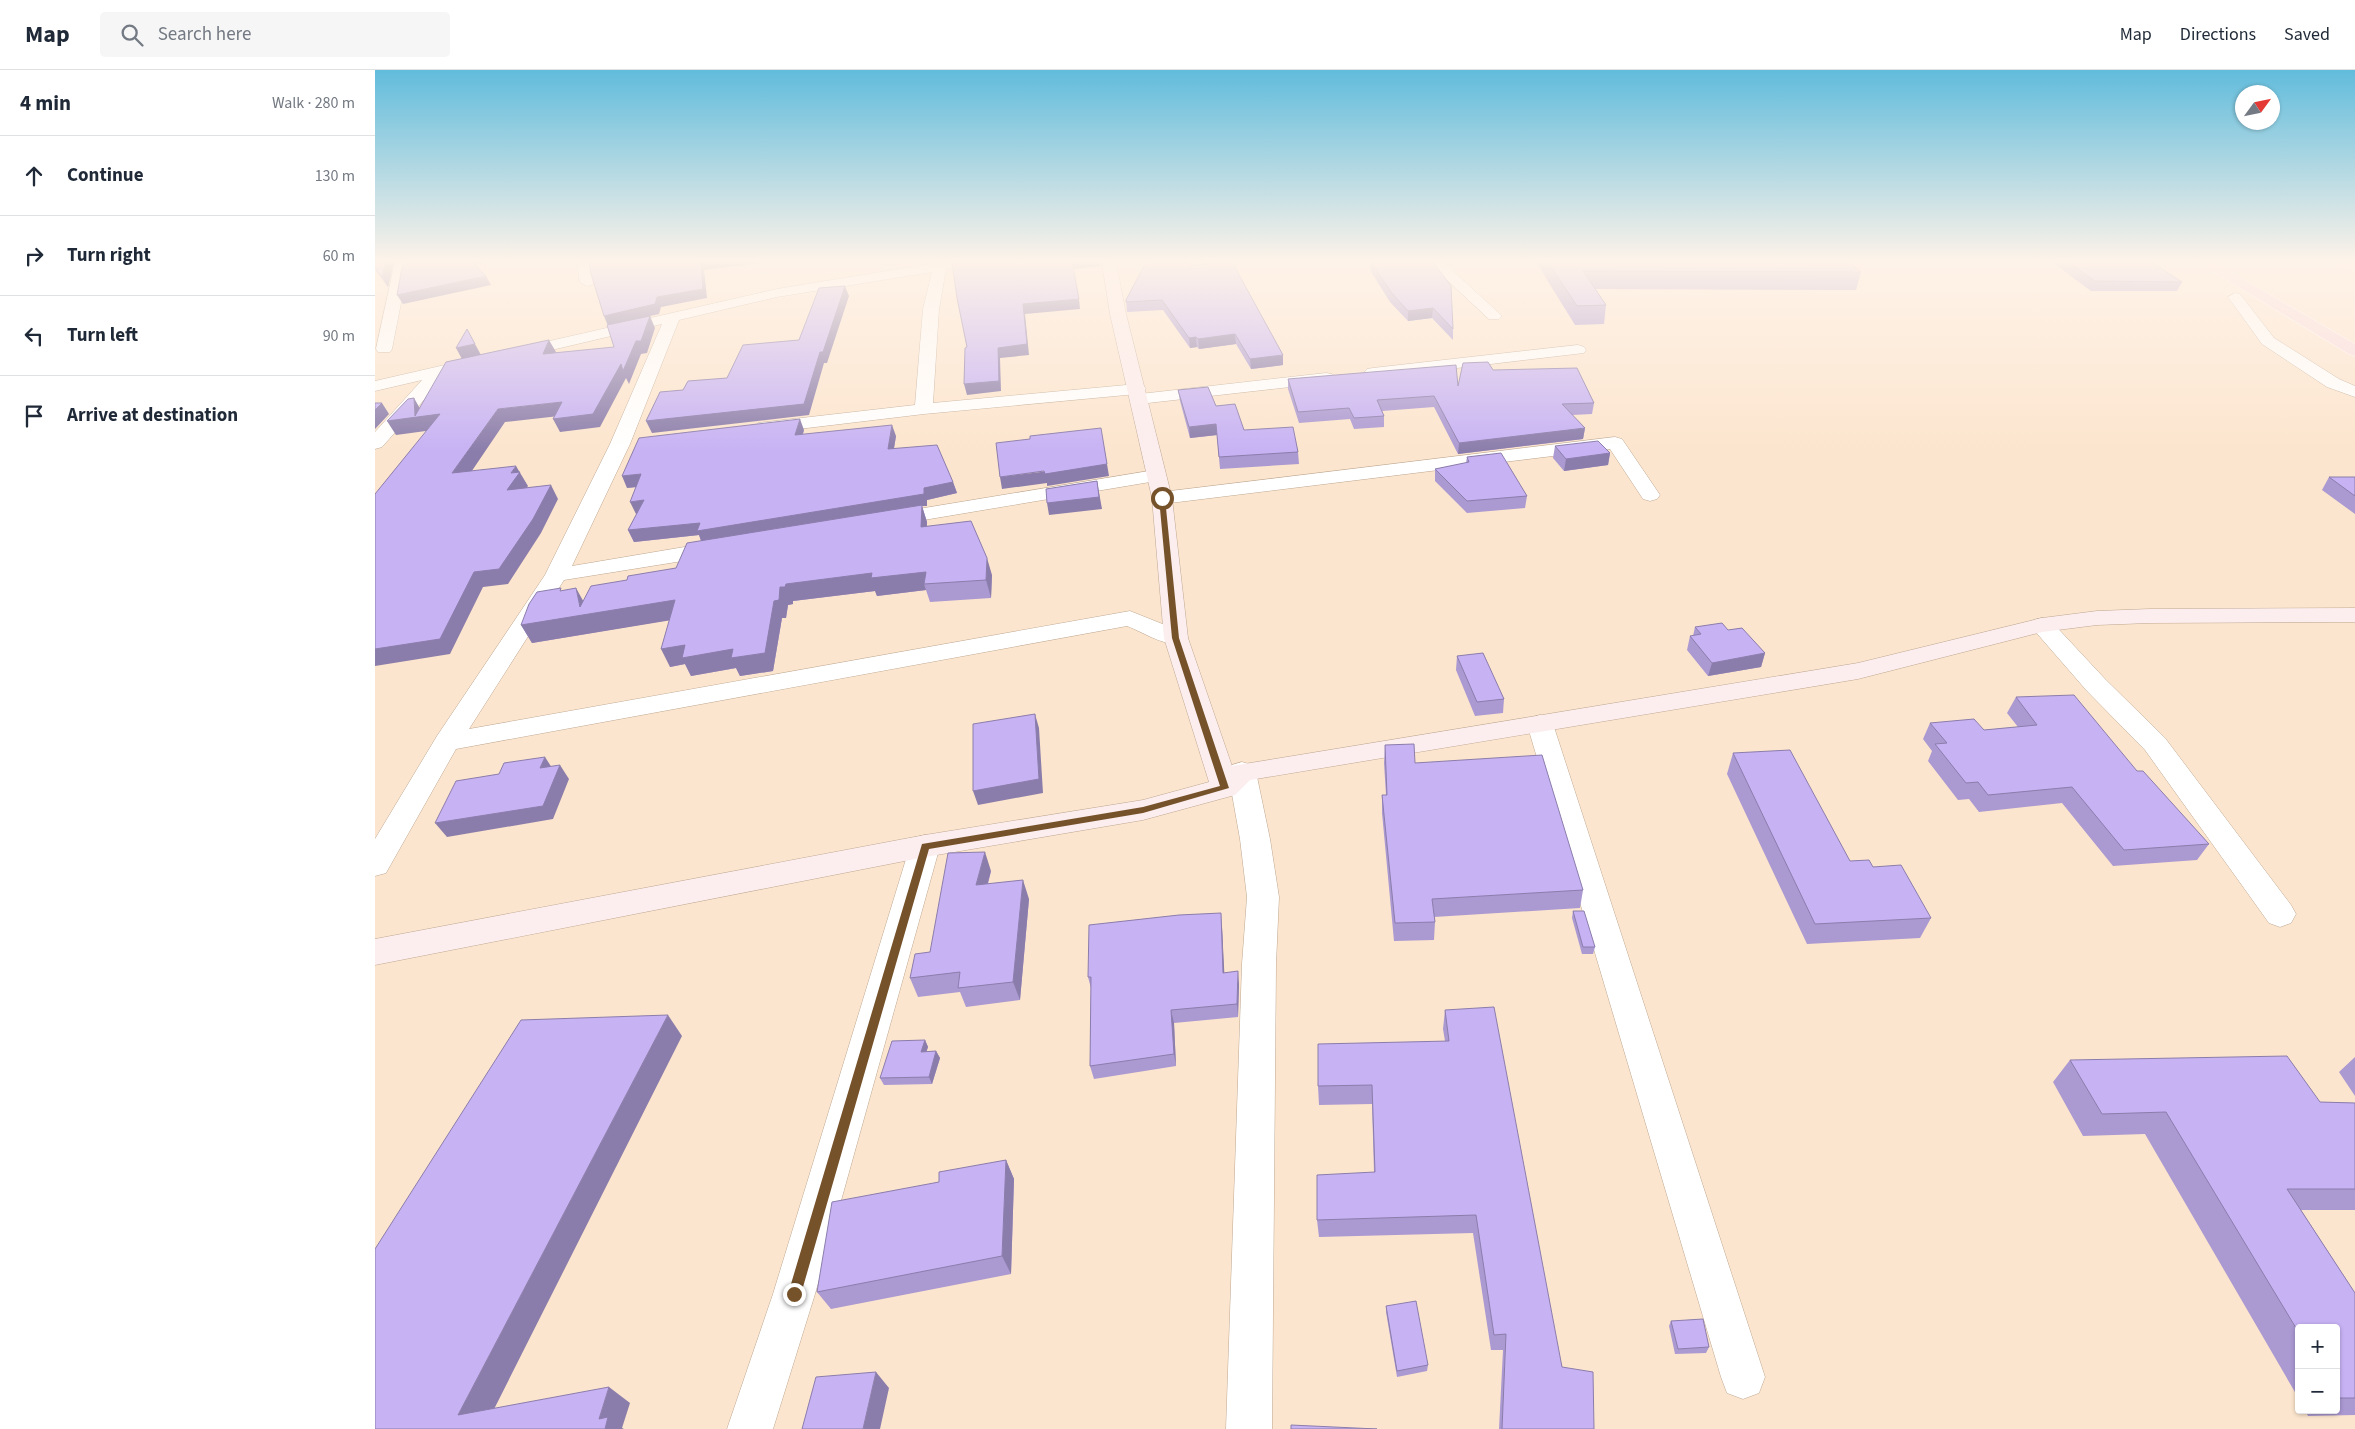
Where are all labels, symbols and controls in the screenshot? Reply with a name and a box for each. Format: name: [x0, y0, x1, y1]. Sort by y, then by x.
search box: [100, 12, 450, 57]
text: Map: [25, 17, 70, 52]
icon: search: [118, 21, 146, 49]
text: Search here: [158, 21, 251, 48]
text: Map: [2120, 22, 2152, 47]
text: Directions: [2180, 22, 2256, 47]
text: Saved: [2284, 22, 2330, 47]
north arrow: [2235, 85, 2280, 130]
text: 4 min: [20, 88, 71, 118]
text: Walk · 280 m: [272, 92, 355, 114]
icon: ahead: [20, 162, 48, 190]
text: Continue: [67, 162, 144, 189]
text: 130 m: [315, 165, 355, 187]
icon: right: [20, 242, 48, 270]
text: Turn right: [67, 242, 151, 269]
text: 60 m: [323, 245, 355, 267]
icon: left: [20, 322, 48, 350]
text: Turn left: [67, 322, 138, 349]
text: 90 m: [323, 325, 355, 347]
icon: arrive: [20, 402, 48, 430]
text: Arrive at destination: [67, 402, 238, 429]
route start: [1151, 487, 1174, 510]
route end: [783, 1283, 806, 1306]
map controls: [2295, 1324, 2340, 1414]
button: +: [2295, 1324, 2340, 1369]
button: −: [2295, 1369, 2340, 1414]

